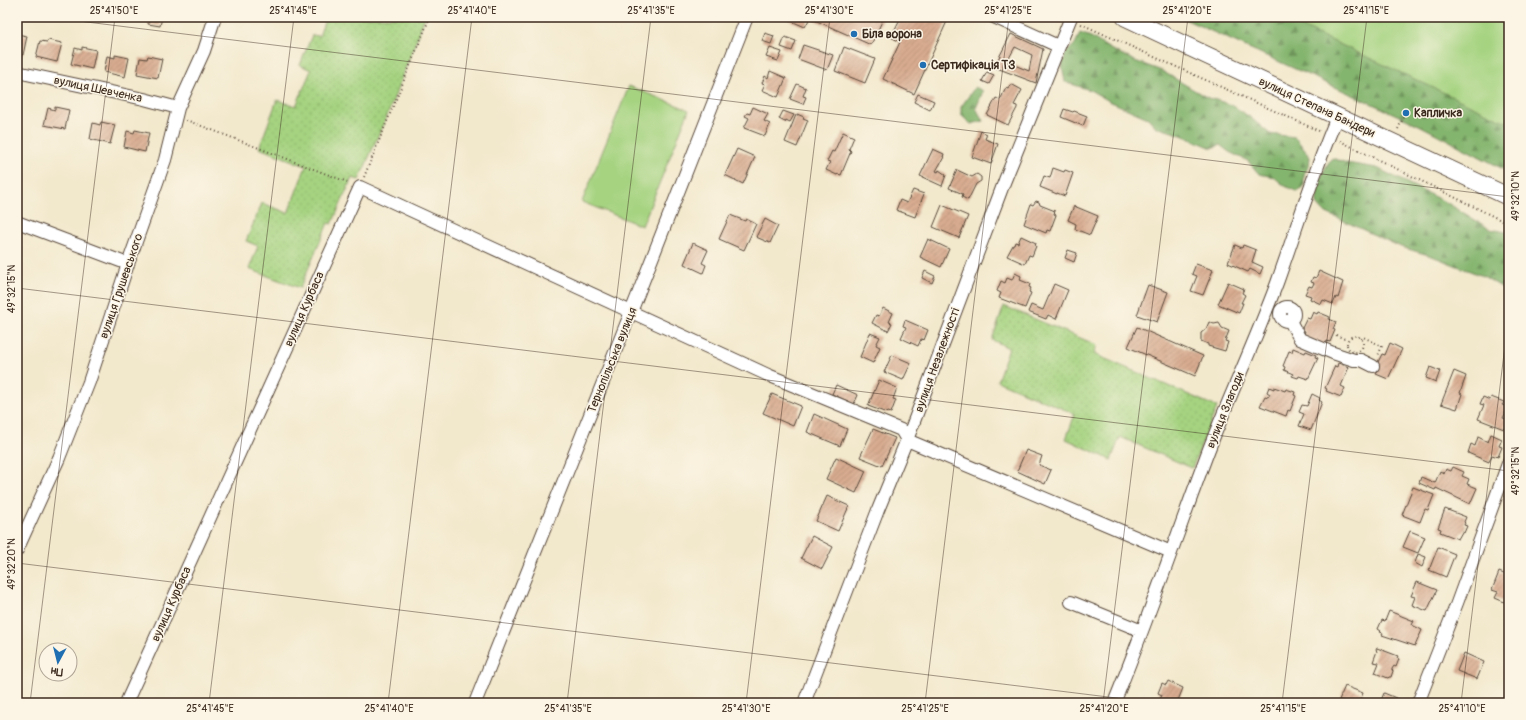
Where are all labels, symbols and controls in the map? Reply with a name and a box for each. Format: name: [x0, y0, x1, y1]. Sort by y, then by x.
text: 25°41'50"E: [90, 5, 138, 17]
text: 25°41'45"E: [269, 5, 317, 17]
text: 25°41'40"E: [448, 5, 496, 17]
text: 25°41'35"E: [627, 5, 675, 17]
text: 25°41'30"E: [805, 5, 853, 17]
text: 25°41'25"E: [984, 5, 1032, 17]
text: 25°41'20"E: [1163, 5, 1211, 17]
text: 25°41'15"E: [1343, 5, 1389, 17]
place label: Біла ворона: [862, 27, 922, 42]
marker: Біла ворона: [849, 29, 859, 39]
place label: Сертифікація ТЗ: [931, 58, 1015, 73]
marker: Сертифікація ТЗ: [918, 60, 928, 70]
street label: вулиця Шевченка: [52, 73, 144, 106]
street label: вулиця Степана Бандери: [1256, 74, 1378, 141]
place label: Капличка: [1414, 106, 1462, 121]
marker: Капличка: [1401, 108, 1411, 118]
text: 49°32'10"N: [1510, 171, 1522, 221]
street label: вулиця Грушевського: [96, 231, 147, 341]
text: 49°32'15"N: [6, 264, 18, 313]
street label: вулиця Курбаса: [281, 269, 328, 349]
street label: Тернопільська вулиця: [584, 305, 641, 415]
street label: вулиця Незалежності: [912, 306, 963, 414]
street label: вулиця Злагоди: [1203, 369, 1248, 450]
text: 49°32'15"N: [1510, 446, 1522, 495]
text: 49°32'20"N: [6, 538, 18, 590]
street label: вулиця Курбаса: [148, 564, 195, 644]
north arrow: [38, 642, 78, 682]
text: Пн: [50, 664, 64, 679]
text: 25°41'45"E: [186, 703, 234, 715]
text: 25°41'40"E: [365, 703, 413, 715]
text: 25°41'35"E: [544, 703, 592, 715]
text: 25°41'30"E: [722, 703, 770, 715]
text: 25°41'25"E: [901, 703, 949, 715]
text: 25°41'20"E: [1080, 703, 1128, 715]
text: 25°41'15"E: [1260, 703, 1306, 715]
text: 25°41'10"E: [1438, 703, 1486, 715]

